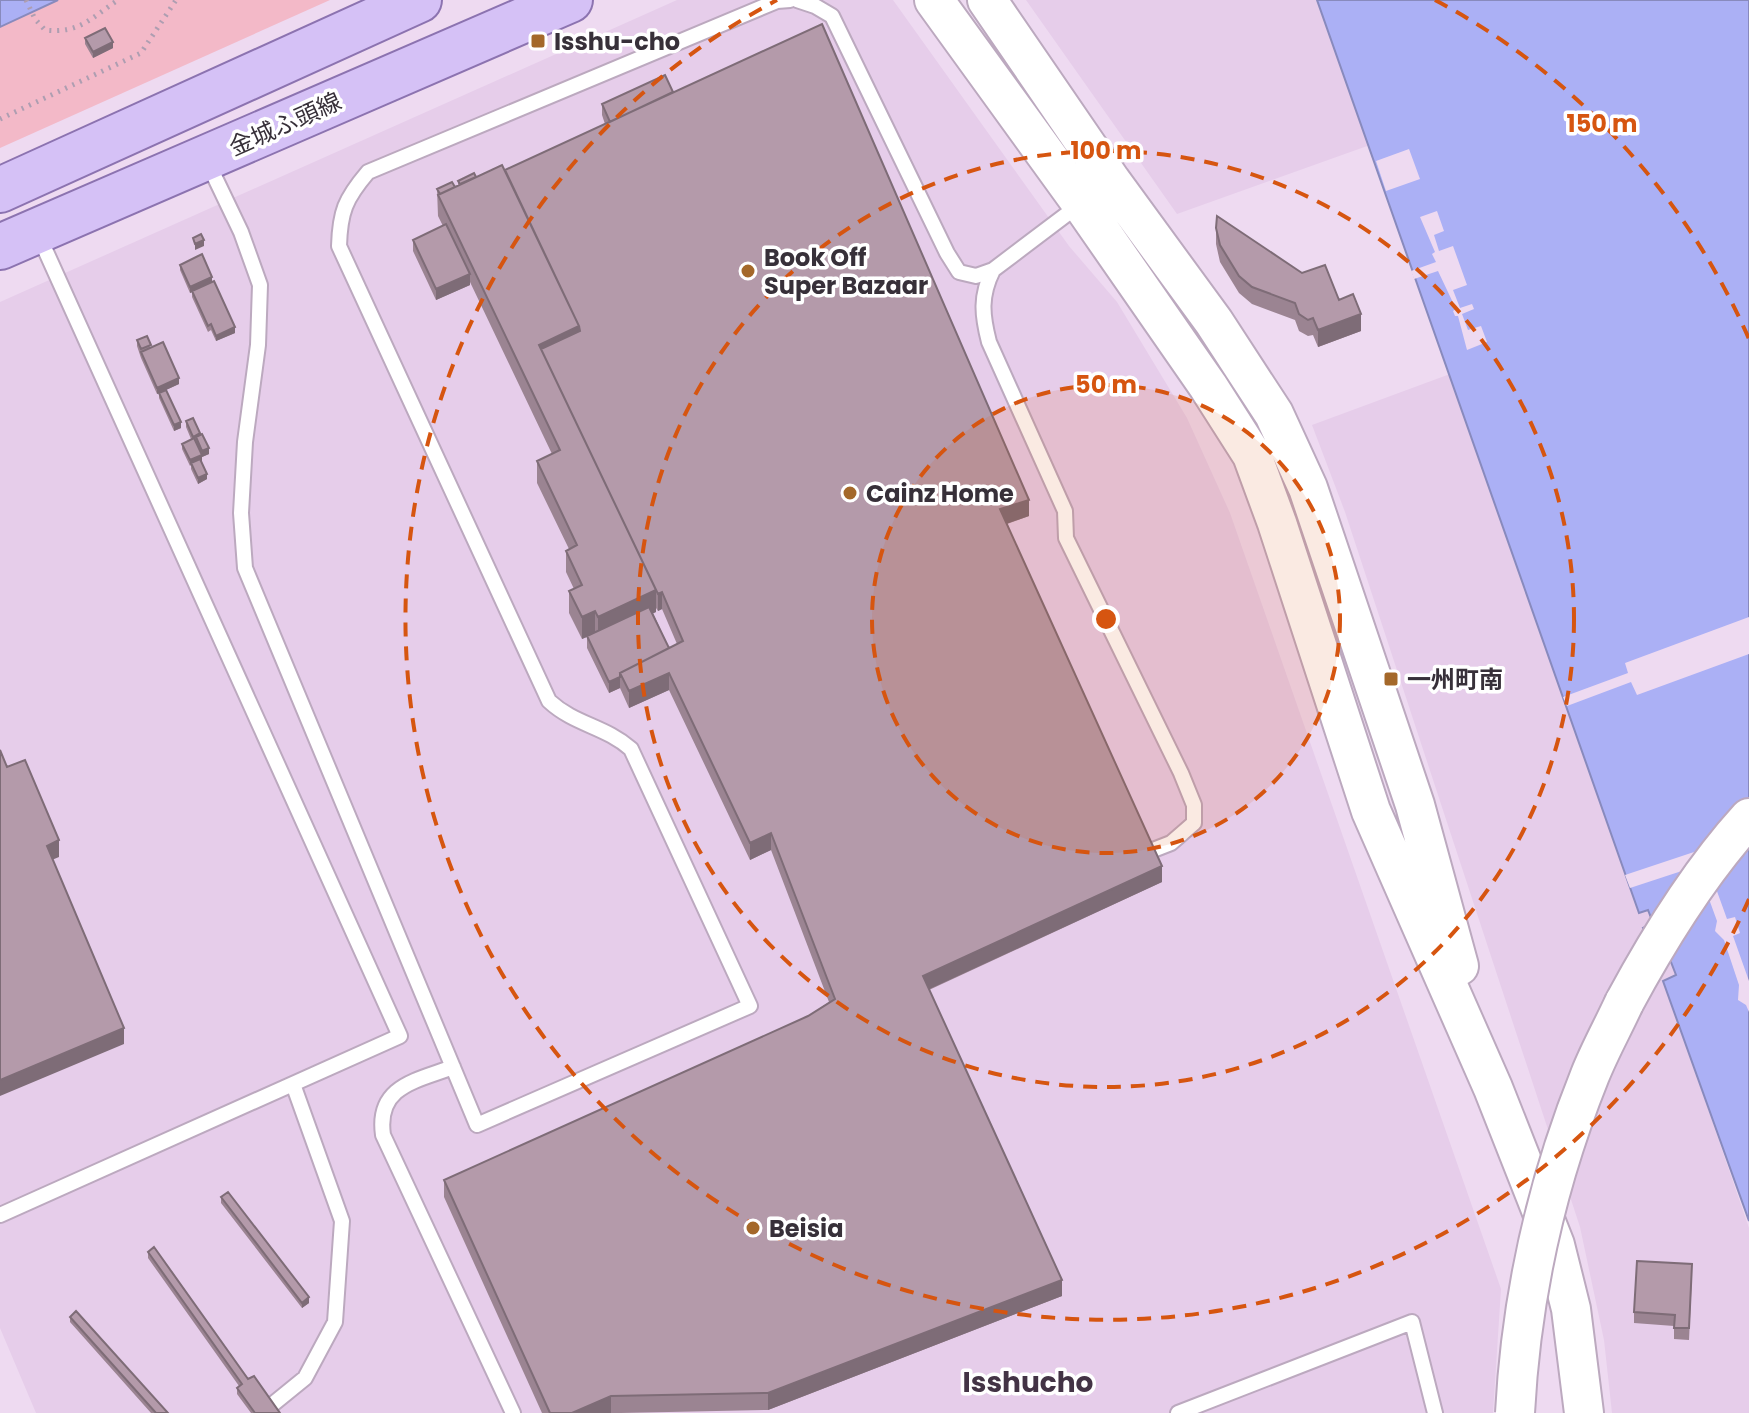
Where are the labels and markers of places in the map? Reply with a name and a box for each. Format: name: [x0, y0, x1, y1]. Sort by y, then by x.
place label: Isshu-cho: [554, 25, 680, 58]
marker: Isshu-cho: [529, 32, 547, 50]
place label: Book Off Super Bazaar: [764, 241, 928, 302]
marker: Book Off Super Bazaar: [739, 262, 757, 280]
place label: Cainz Home: [866, 477, 1014, 510]
marker: Cainz Home: [841, 484, 859, 502]
centre of rings: [1092, 605, 1120, 633]
place label: 一州町南: [1407, 663, 1503, 696]
marker: 一州町南: [1382, 670, 1400, 688]
place label: Beisia: [769, 1212, 843, 1245]
marker: Beisia: [744, 1219, 762, 1237]

